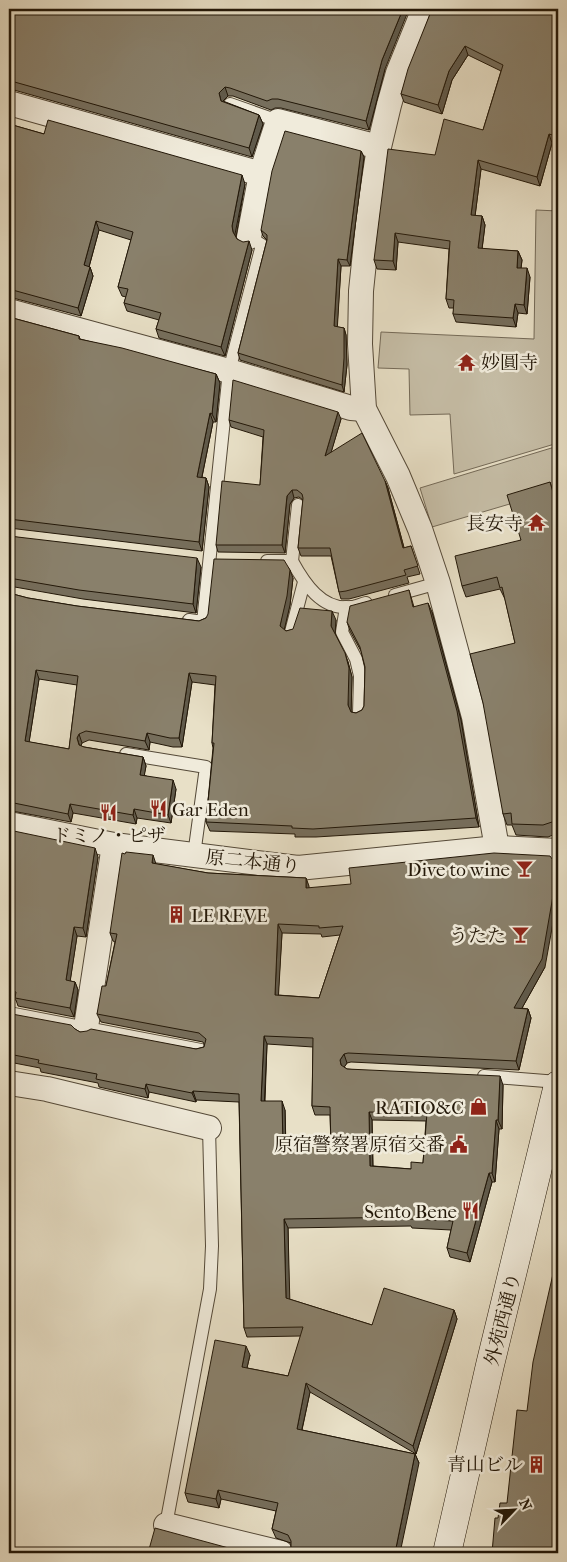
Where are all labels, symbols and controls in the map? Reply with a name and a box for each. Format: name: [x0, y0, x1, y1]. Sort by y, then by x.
temple icon: 妙圓寺: [457, 352, 477, 372]
place label: 妙圓寺: [481, 352, 538, 374]
place label: 長安寺: [466, 513, 523, 535]
temple icon: 長安寺: [527, 513, 547, 533]
restaurant icon: Gar Eden: [148, 799, 168, 819]
place label: Gar Eden: [172, 799, 249, 821]
restaurant icon: ドミノ・ピザ: [99, 802, 119, 822]
place label: ドミノ・ピザ: [52, 825, 166, 847]
street label: 原二本通り: [204, 846, 301, 878]
place label: Dive to wine: [407, 859, 510, 881]
bar icon: Dive to wine: [514, 859, 534, 879]
building icon: LE REVE: [167, 905, 187, 925]
place label: LE REVE: [191, 905, 268, 927]
place label: うたた: [449, 925, 506, 947]
bar icon: うたた: [510, 925, 530, 945]
place label: RATIO&C: [375, 1097, 464, 1119]
shop icon: RATIO&C: [468, 1097, 488, 1117]
place label: 原宿警察署原宿交番: [274, 1134, 445, 1156]
public building icon: 原宿警察署原宿交番: [449, 1134, 469, 1154]
place label: Sento Bene: [364, 1201, 457, 1223]
restaurant icon: Sento Bene: [461, 1201, 481, 1221]
street label: 外苑西通り: [481, 1270, 525, 1368]
place label: 青山ビル: [447, 1454, 523, 1476]
building icon: 青山ビル: [527, 1454, 547, 1474]
north arrow: [490, 1484, 540, 1534]
text: N: [515, 1496, 535, 1513]

